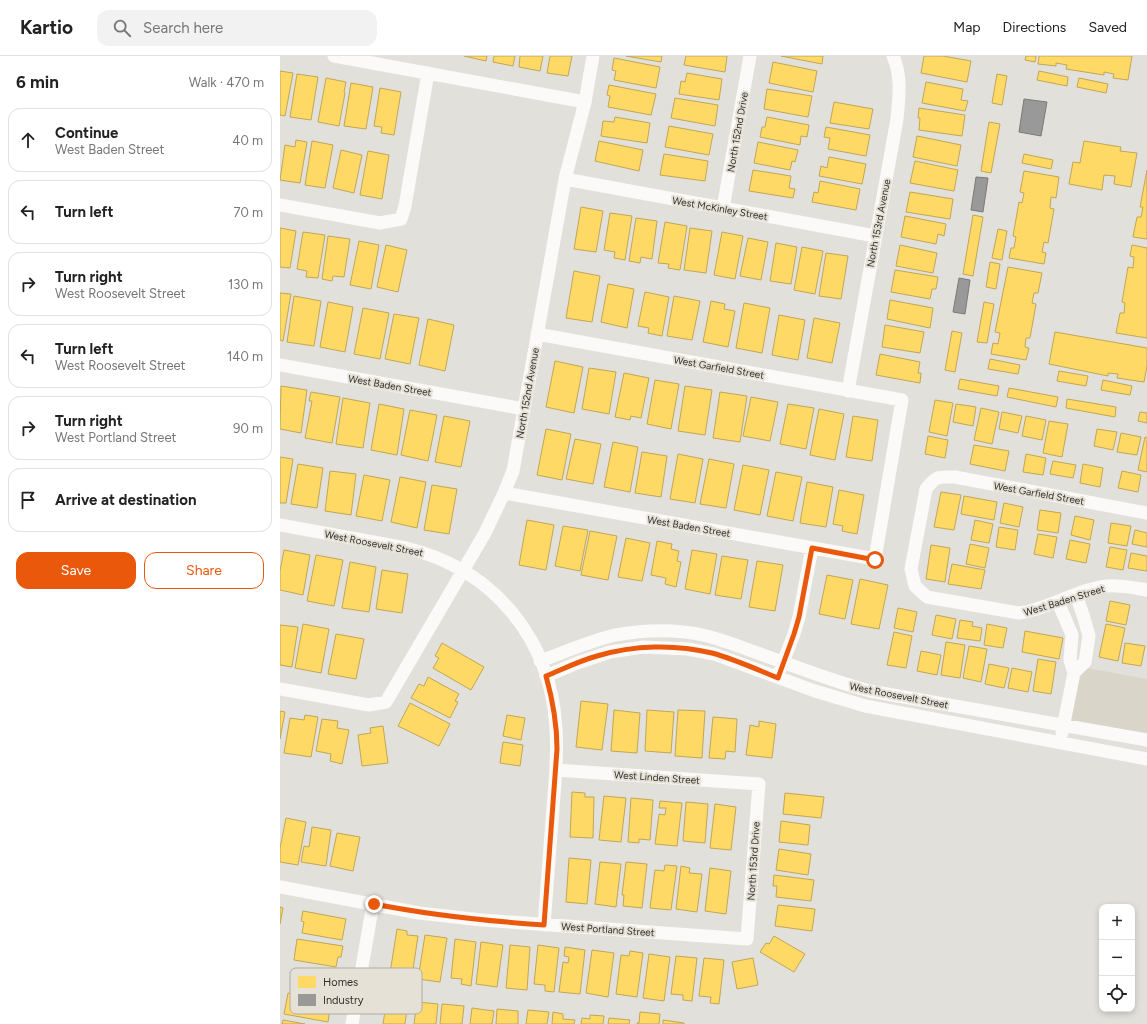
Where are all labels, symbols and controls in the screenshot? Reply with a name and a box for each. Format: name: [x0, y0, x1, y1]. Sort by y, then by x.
search box: [97, 10, 377, 46]
text: Kartio: [20, 16, 73, 39]
icon: search: [111, 17, 133, 39]
text: Search here: [143, 19, 223, 37]
text: Map: [953, 19, 981, 36]
text: Directions: [1003, 19, 1066, 36]
text: Saved: [1088, 19, 1127, 36]
text: 6 min: [16, 72, 59, 92]
text: Walk · 470 m: [189, 75, 264, 90]
street label: North 152nd Drive: [724, 90, 751, 173]
text: Continue: [55, 124, 118, 142]
icon: ahead: [17, 129, 39, 151]
text: 40 m: [232, 133, 263, 148]
text: West Baden Street: [55, 142, 164, 157]
street label: North 153rd Avenue: [864, 177, 894, 268]
street label: West McKinley Street: [671, 194, 769, 223]
icon: left: [17, 201, 39, 223]
text: Turn left: [55, 203, 113, 221]
text: 70 m: [233, 205, 263, 220]
text: Turn right: [55, 268, 123, 286]
icon: right: [17, 273, 39, 295]
text: 130 m: [228, 277, 263, 292]
text: West Roosevelt Street: [55, 286, 186, 301]
text: Turn left: [55, 340, 113, 358]
icon: left: [17, 345, 39, 367]
street label: North 152nd Avenue: [513, 346, 542, 439]
text: 140 m: [227, 349, 263, 364]
street label: West Garfield Street: [673, 353, 765, 382]
text: West Roosevelt Street: [55, 358, 186, 373]
street label: West Baden Street: [347, 372, 433, 399]
text: Turn right: [55, 412, 123, 430]
icon: right: [17, 417, 39, 439]
text: 90 m: [233, 421, 263, 436]
text: West Portland Street: [55, 430, 176, 445]
street label: West Garfield Street: [993, 479, 1085, 508]
icon: arrive: [17, 489, 39, 511]
text: Arrive at destination: [55, 491, 196, 509]
street label: West Baden Street: [646, 513, 732, 540]
street label: West Roosevelt Street: [323, 528, 425, 559]
route start: [866, 551, 884, 569]
button: Save: [16, 552, 136, 589]
button: Share: [144, 552, 264, 589]
street label: West Baden Street: [1022, 582, 1106, 619]
street label: West Roosevelt Street: [848, 680, 950, 711]
street label: West Linden Street: [614, 768, 701, 787]
street label: North 153rd Drive: [744, 821, 763, 901]
route end: [365, 895, 383, 913]
map controls: [1099, 904, 1135, 1012]
button: +: [1099, 904, 1135, 940]
street label: West Portland Street: [561, 920, 655, 939]
button: −: [1099, 940, 1135, 976]
legend: [290, 968, 422, 1014]
text: Homes: [323, 976, 358, 989]
button: locate: [1099, 976, 1135, 1012]
text: Industry: [323, 994, 364, 1007]

